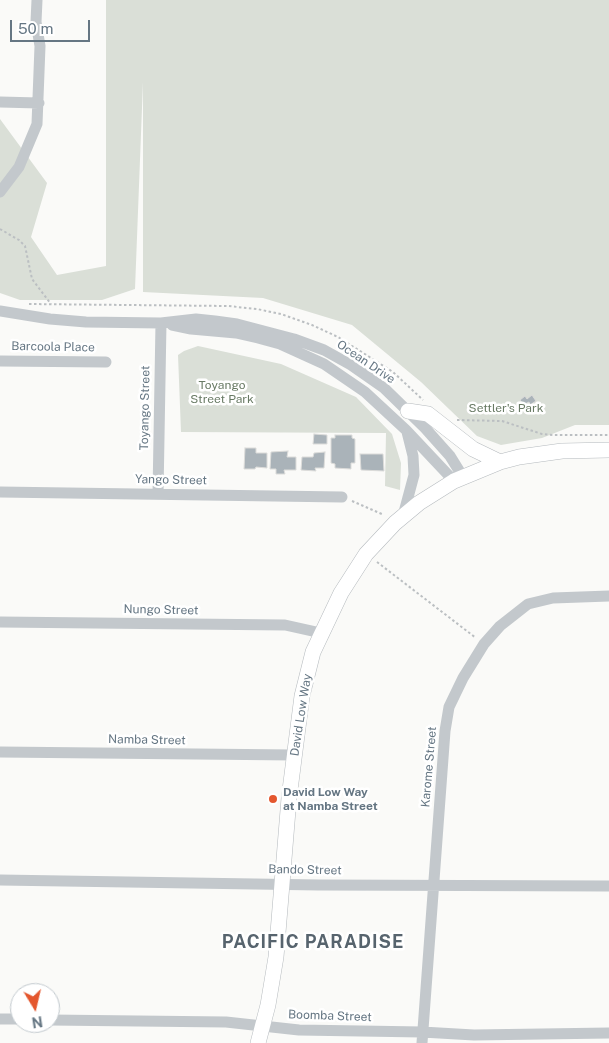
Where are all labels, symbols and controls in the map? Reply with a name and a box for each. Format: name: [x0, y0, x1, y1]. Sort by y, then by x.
scale bar: [12, 10, 92, 42]
text: 50 m: [18, 20, 53, 37]
street label: Ocean Drive: [334, 337, 398, 387]
street label: Barcoola Place: [11, 339, 95, 355]
street label: Toyango Street: [137, 365, 153, 451]
park label: Toyango Street Park: [190, 378, 254, 406]
park label: Settler's Park: [469, 401, 543, 415]
street label: Yango Street: [135, 472, 207, 488]
street label: Nungo Street: [123, 602, 199, 618]
street label: David Low Way: [287, 673, 315, 757]
street label: Karome Street: [418, 726, 440, 808]
street label: Namba Street: [108, 732, 186, 748]
place label: David Low Way at Namba Street: [283, 785, 378, 813]
marker: David Low Way at Namba Street: [267, 793, 279, 805]
street label: Bando Street: [268, 862, 342, 878]
district label: PACIFIC PARADISE: [220, 931, 406, 953]
north arrow: [10, 983, 60, 1033]
street label: Boomba Street: [288, 1007, 372, 1025]
text: N: [31, 1013, 44, 1031]

